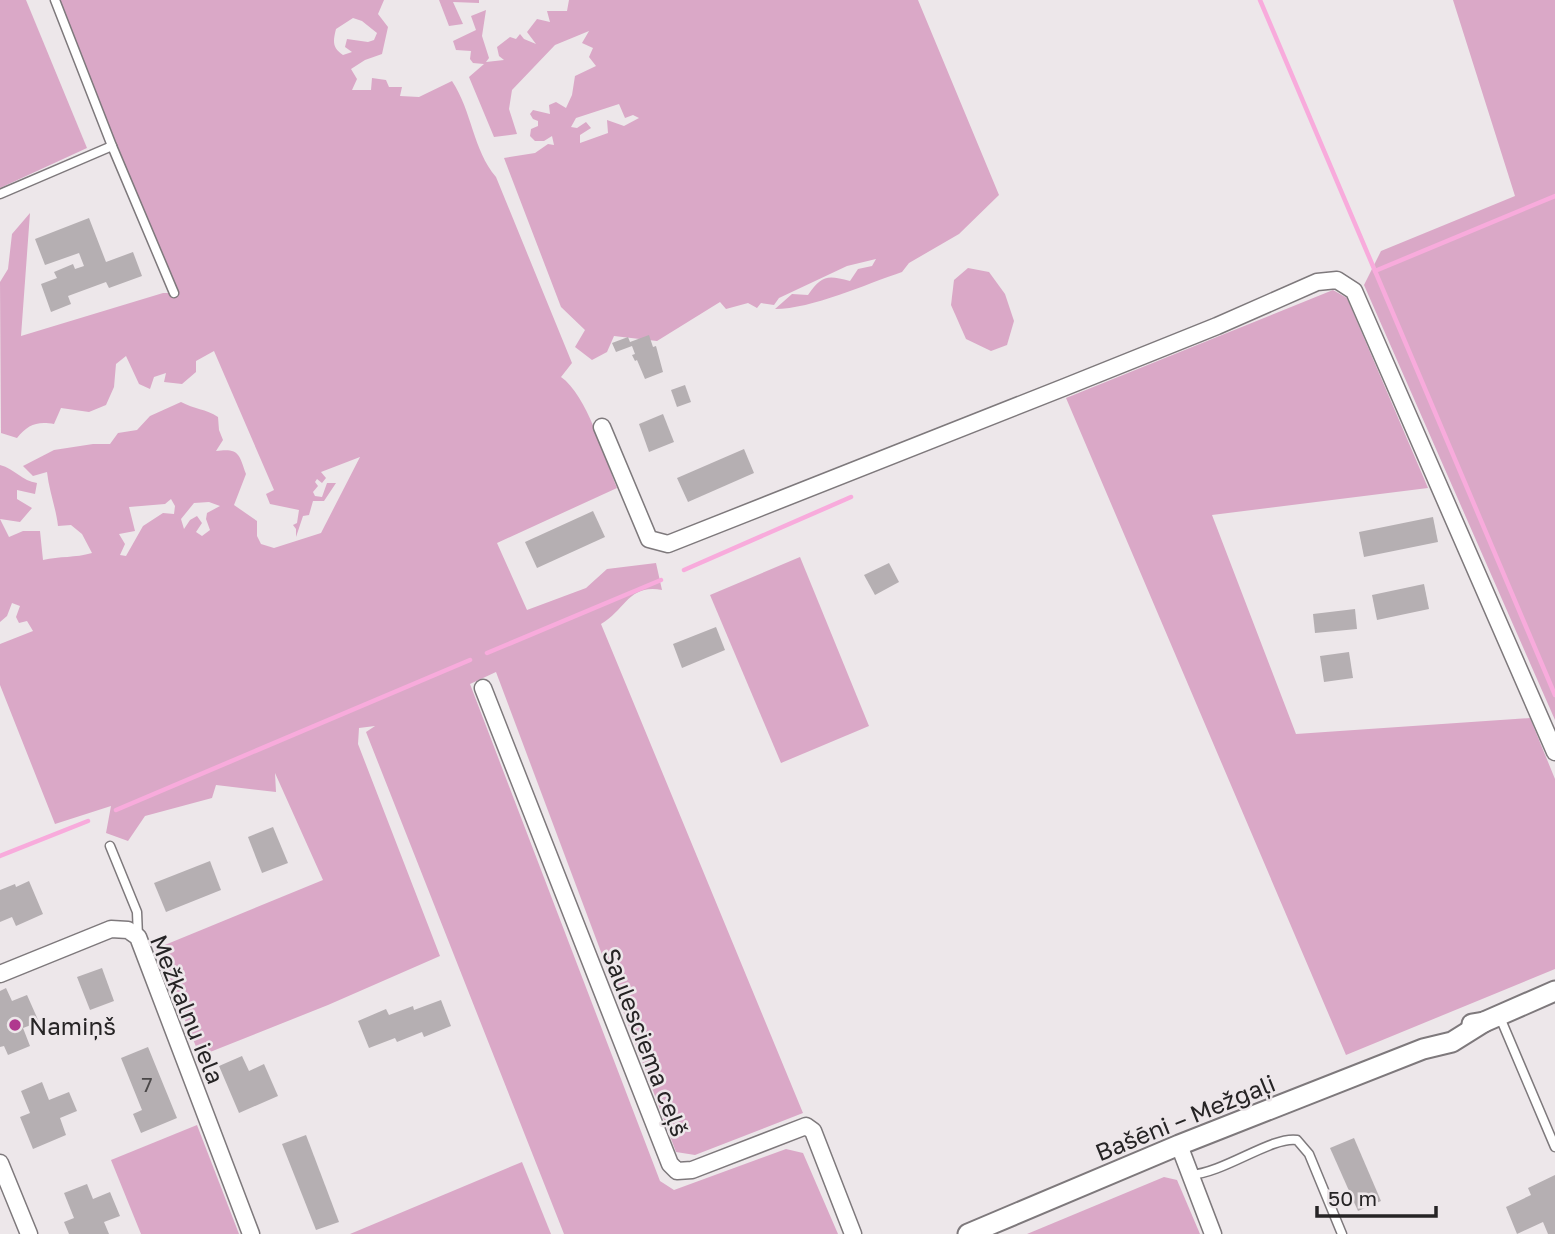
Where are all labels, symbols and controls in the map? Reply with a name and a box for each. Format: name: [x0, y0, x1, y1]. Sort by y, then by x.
street label: Mežkalnu iela: [145, 930, 231, 1088]
street label: Saulesciema ceļš: [596, 944, 695, 1141]
place label: Namiņš: [29, 1011, 116, 1041]
marker: Namiņš: [7, 1017, 23, 1033]
street label: Bašēni – Mežgaļi: [1091, 1068, 1280, 1167]
house number: 7: [141, 1071, 153, 1097]
scale bar: [1317, 1174, 1436, 1218]
text: 50 m: [1328, 1185, 1377, 1211]

